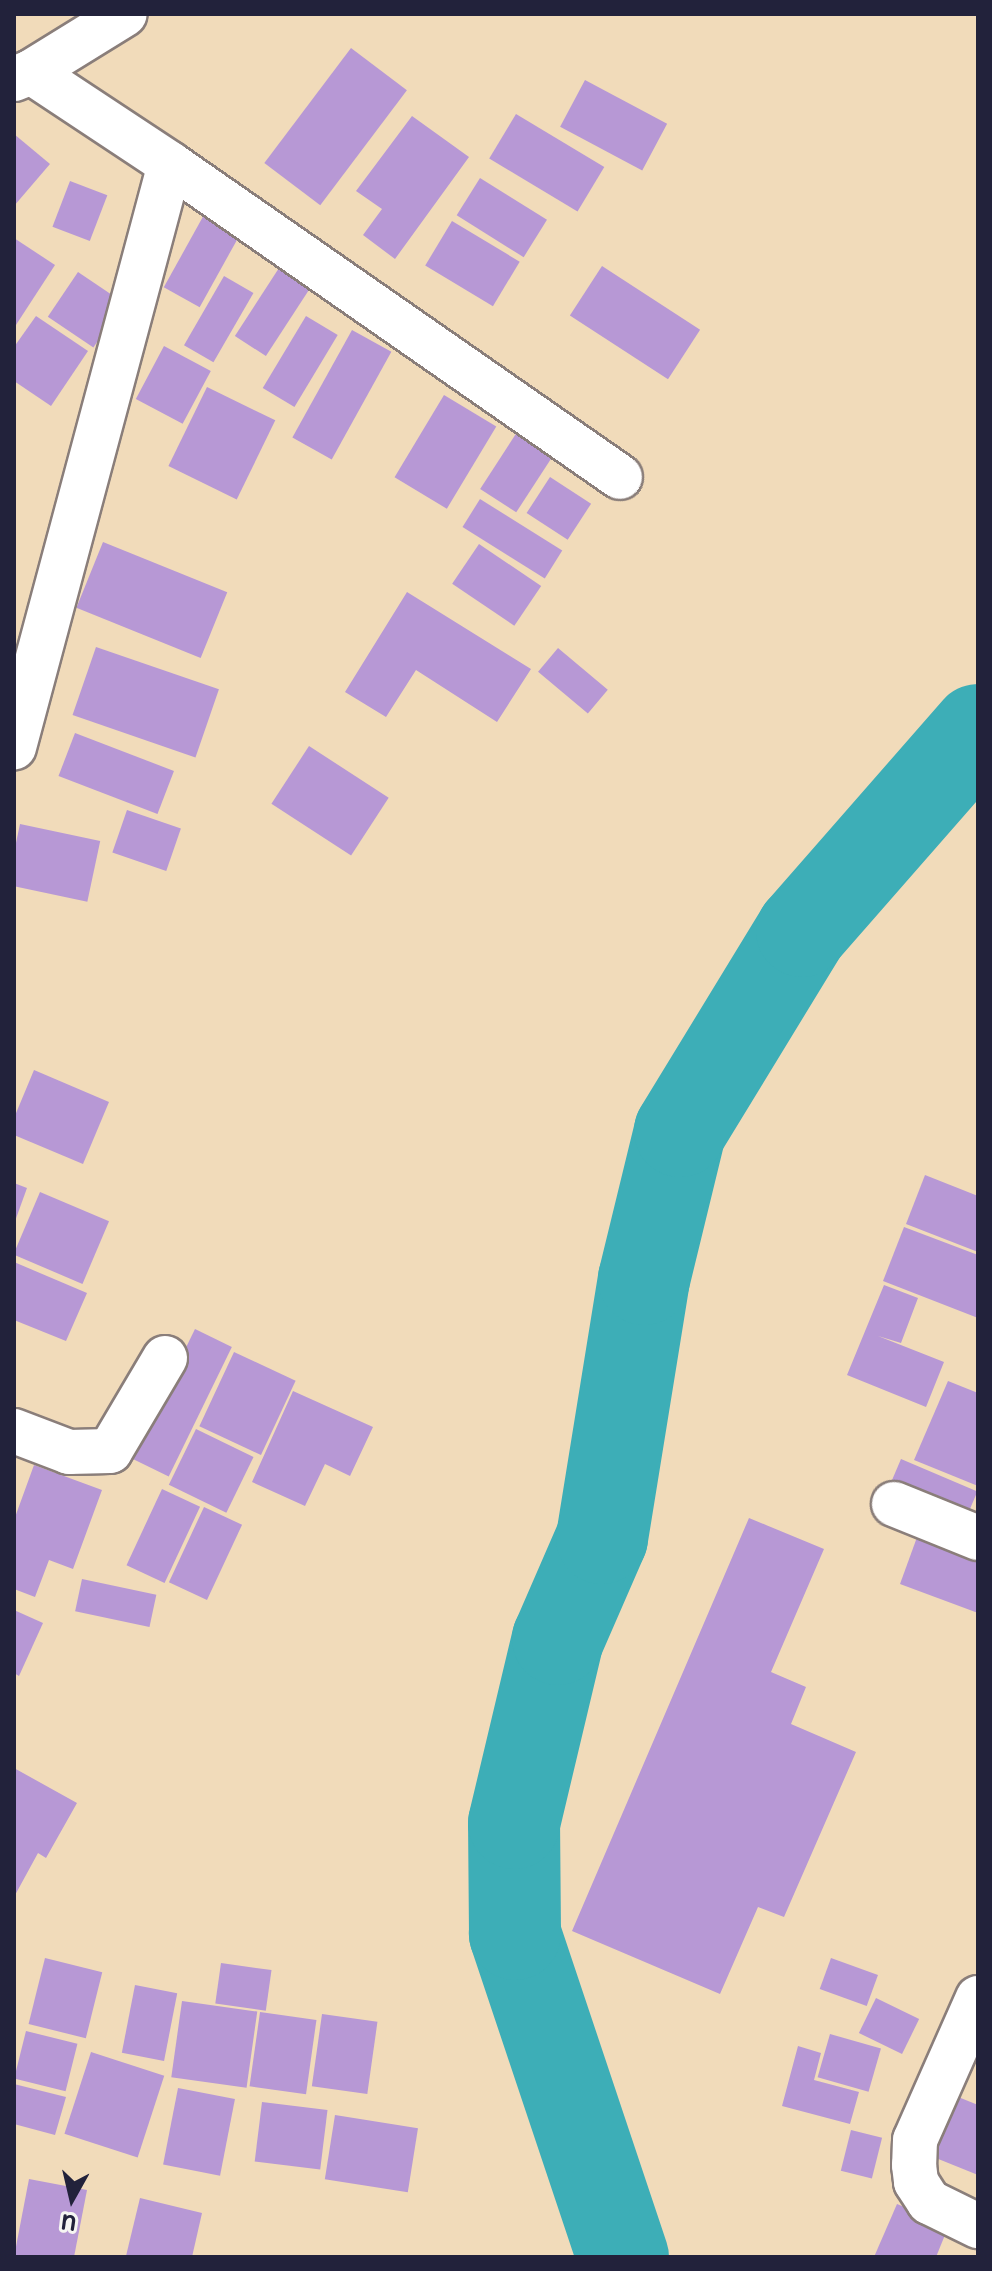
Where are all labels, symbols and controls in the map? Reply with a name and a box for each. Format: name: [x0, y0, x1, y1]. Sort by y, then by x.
north arrow: [32, 2159, 112, 2239]
text: U: [59, 2208, 78, 2239]

